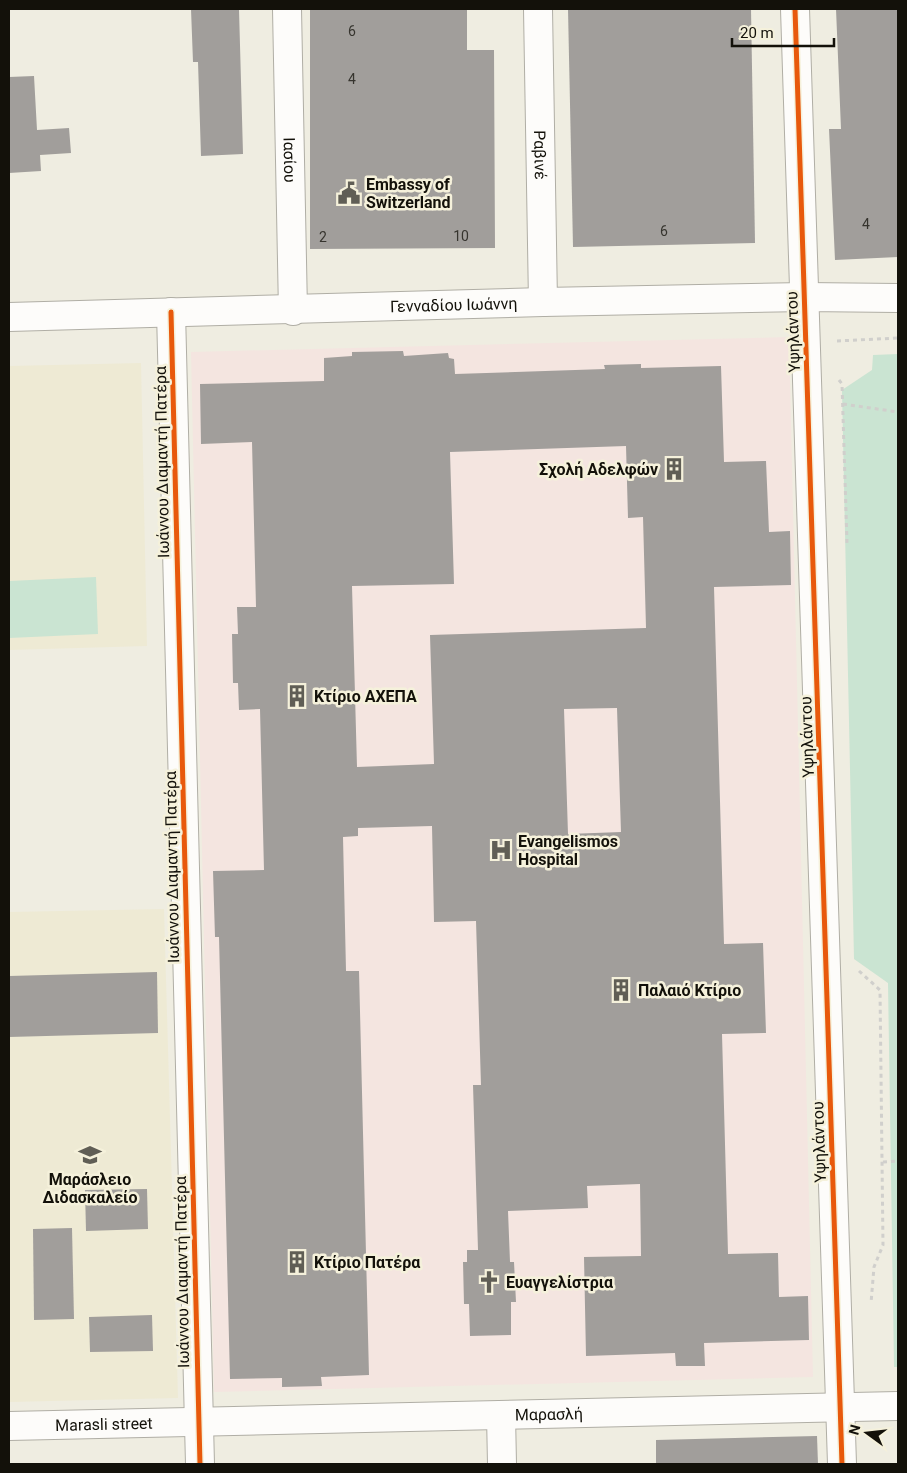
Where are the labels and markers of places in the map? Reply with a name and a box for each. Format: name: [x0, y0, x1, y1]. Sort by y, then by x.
place label: Embassy of Switzerland: [366, 175, 451, 212]
public building icon: Embassy of Switzerland: [336, 180, 362, 206]
building icon: Σχολή Αδελφών: [661, 456, 687, 482]
place label: Σχολή Αδελφών: [539, 460, 658, 479]
building icon: Κτίριο ΑΧΕΠΑ: [284, 683, 310, 709]
place label: Κτίριο ΑΧΕΠΑ: [314, 687, 417, 706]
place label: Evangelismos Hospital: [518, 832, 618, 869]
hospital icon: Evangelismos Hospital: [488, 837, 514, 863]
building icon: Παλαιό Κτίριο: [608, 977, 634, 1003]
place label: Παλαιό Κτίριο: [638, 981, 741, 1000]
school or university icon: Μαράσλειο Διδασκαλείο: [77, 1142, 103, 1168]
place label: Μαράσλειο Διδασκαλείο: [43, 1170, 137, 1207]
building icon: Κτίριο Πατέρα: [284, 1249, 310, 1275]
place label: Κτίριο Πατέρα: [314, 1253, 420, 1272]
church icon: Ευαγγελίστρια: [476, 1269, 502, 1295]
place label: Ευαγγελίστρια: [506, 1273, 613, 1292]

